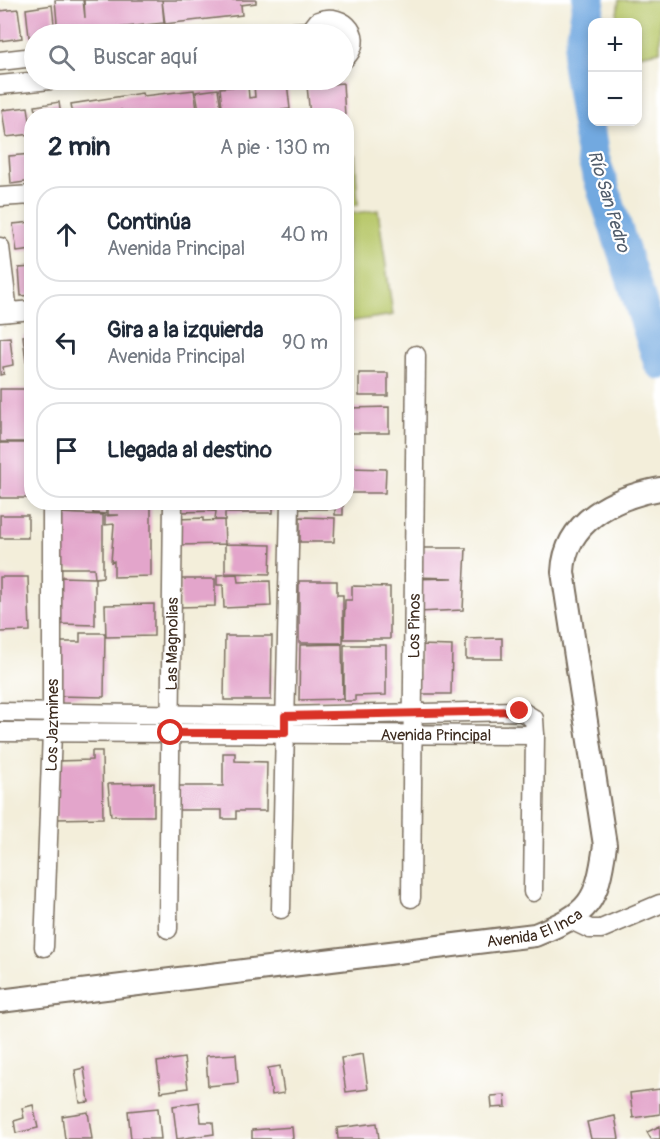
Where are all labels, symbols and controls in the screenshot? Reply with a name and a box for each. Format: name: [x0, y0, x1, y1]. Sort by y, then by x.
map controls: [588, 18, 642, 126]
button: +: [588, 18, 642, 72]
search box: [24, 24, 354, 90]
icon: search: [45, 41, 78, 74]
text: Buscar aquí: [93, 43, 198, 71]
button: −: [588, 72, 642, 126]
text: 2 min: [48, 131, 110, 163]
text: A pie · 130 m: [220, 135, 330, 160]
water label: Río San Pedro: [582, 148, 635, 256]
text: Continúa: [107, 208, 191, 236]
icon: ahead: [50, 218, 83, 251]
text: 40 m: [281, 222, 328, 247]
text: Avenida Principal: [107, 236, 245, 261]
text: Gira a la izquierda: [107, 316, 264, 344]
icon: left: [50, 326, 83, 359]
text: 90 m: [282, 330, 328, 355]
text: Avenida Principal: [107, 344, 245, 369]
icon: arrive: [50, 434, 83, 467]
text: Llegada al destino: [107, 436, 272, 464]
street label: Los Pinos: [404, 593, 425, 659]
street label: Las Magnolias: [162, 597, 183, 691]
street label: Los Jazmines: [42, 679, 63, 772]
route end: [506, 697, 532, 723]
route start: [157, 719, 183, 745]
street label: Avenida Principal: [381, 725, 491, 746]
street label: Avenida El Inca: [485, 904, 587, 952]

